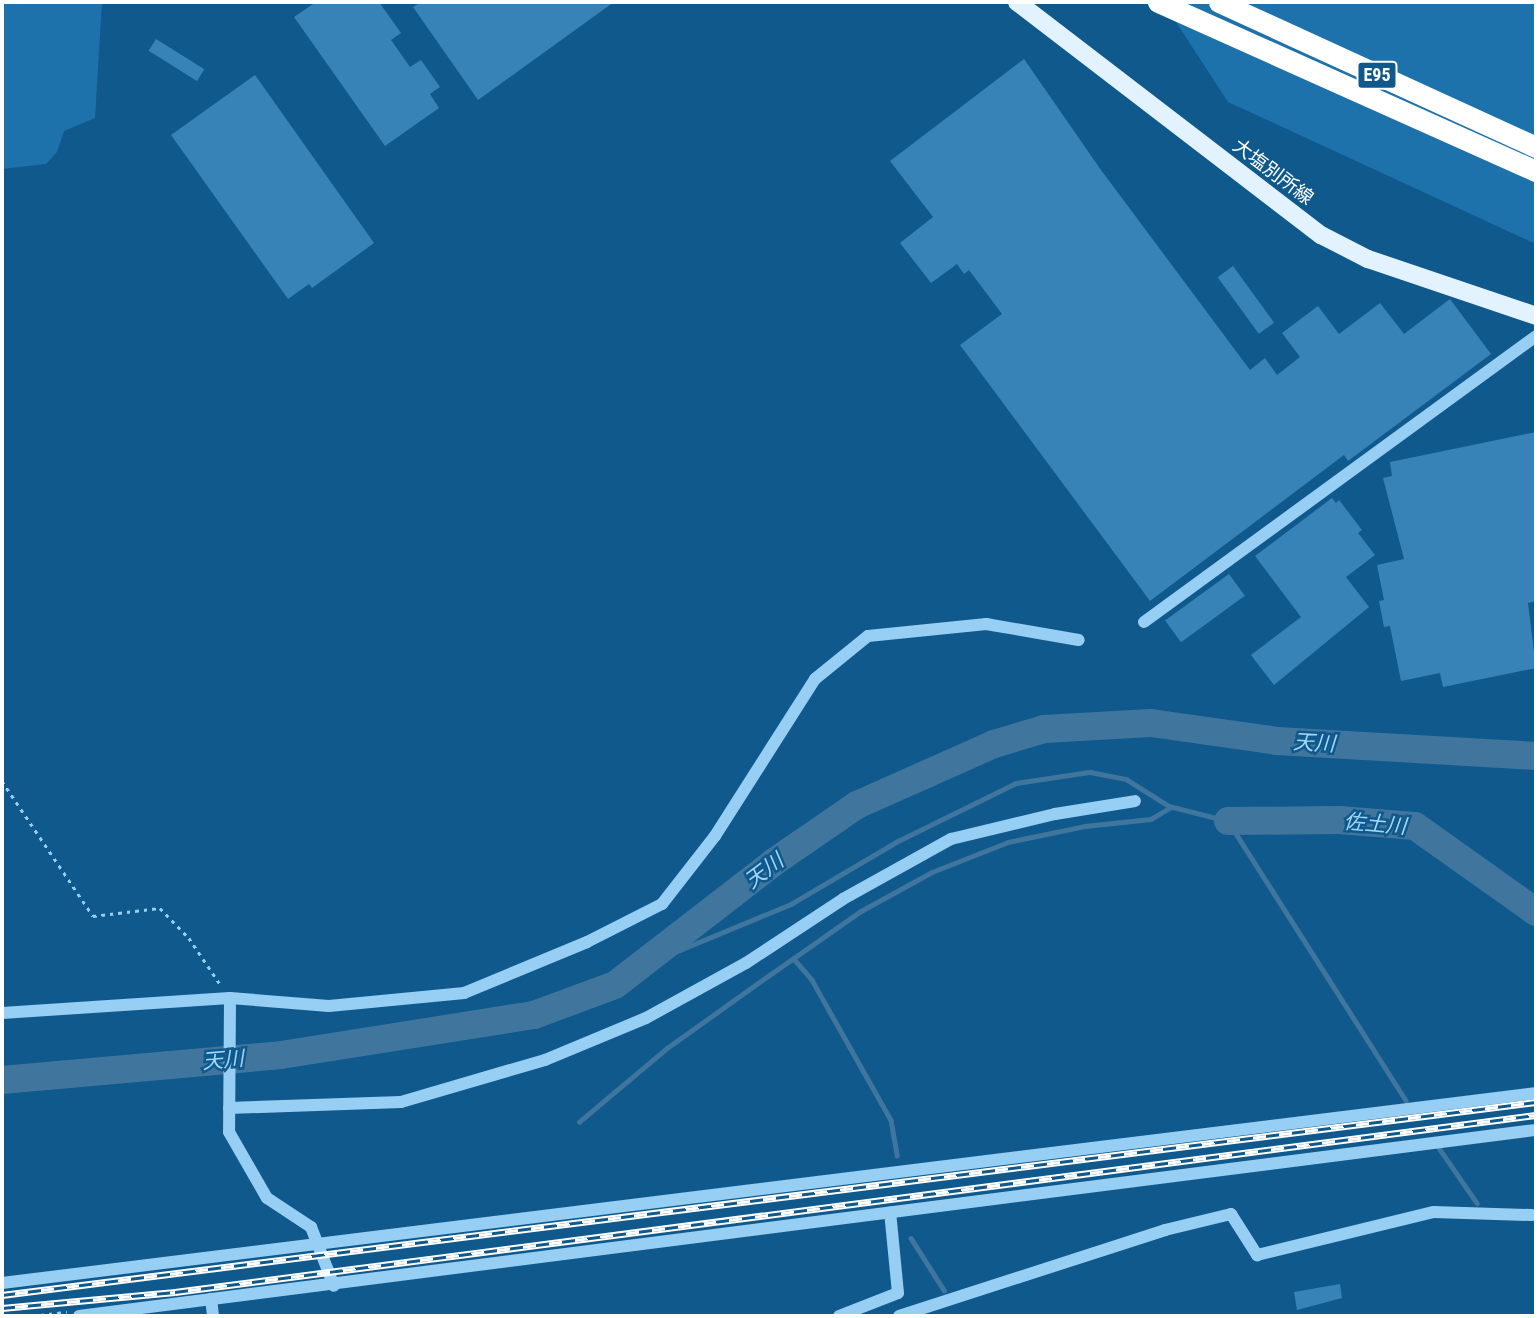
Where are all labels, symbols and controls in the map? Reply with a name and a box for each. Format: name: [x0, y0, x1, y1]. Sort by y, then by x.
road number: E95: [1356, 60, 1398, 90]
street label: 大塩別所線: [1228, 134, 1318, 210]
water label: 天川: [1292, 729, 1336, 757]
water label: 佐土川: [1343, 809, 1407, 839]
water label: 天川: [740, 848, 788, 894]
water label: 天川: [201, 1046, 245, 1074]

